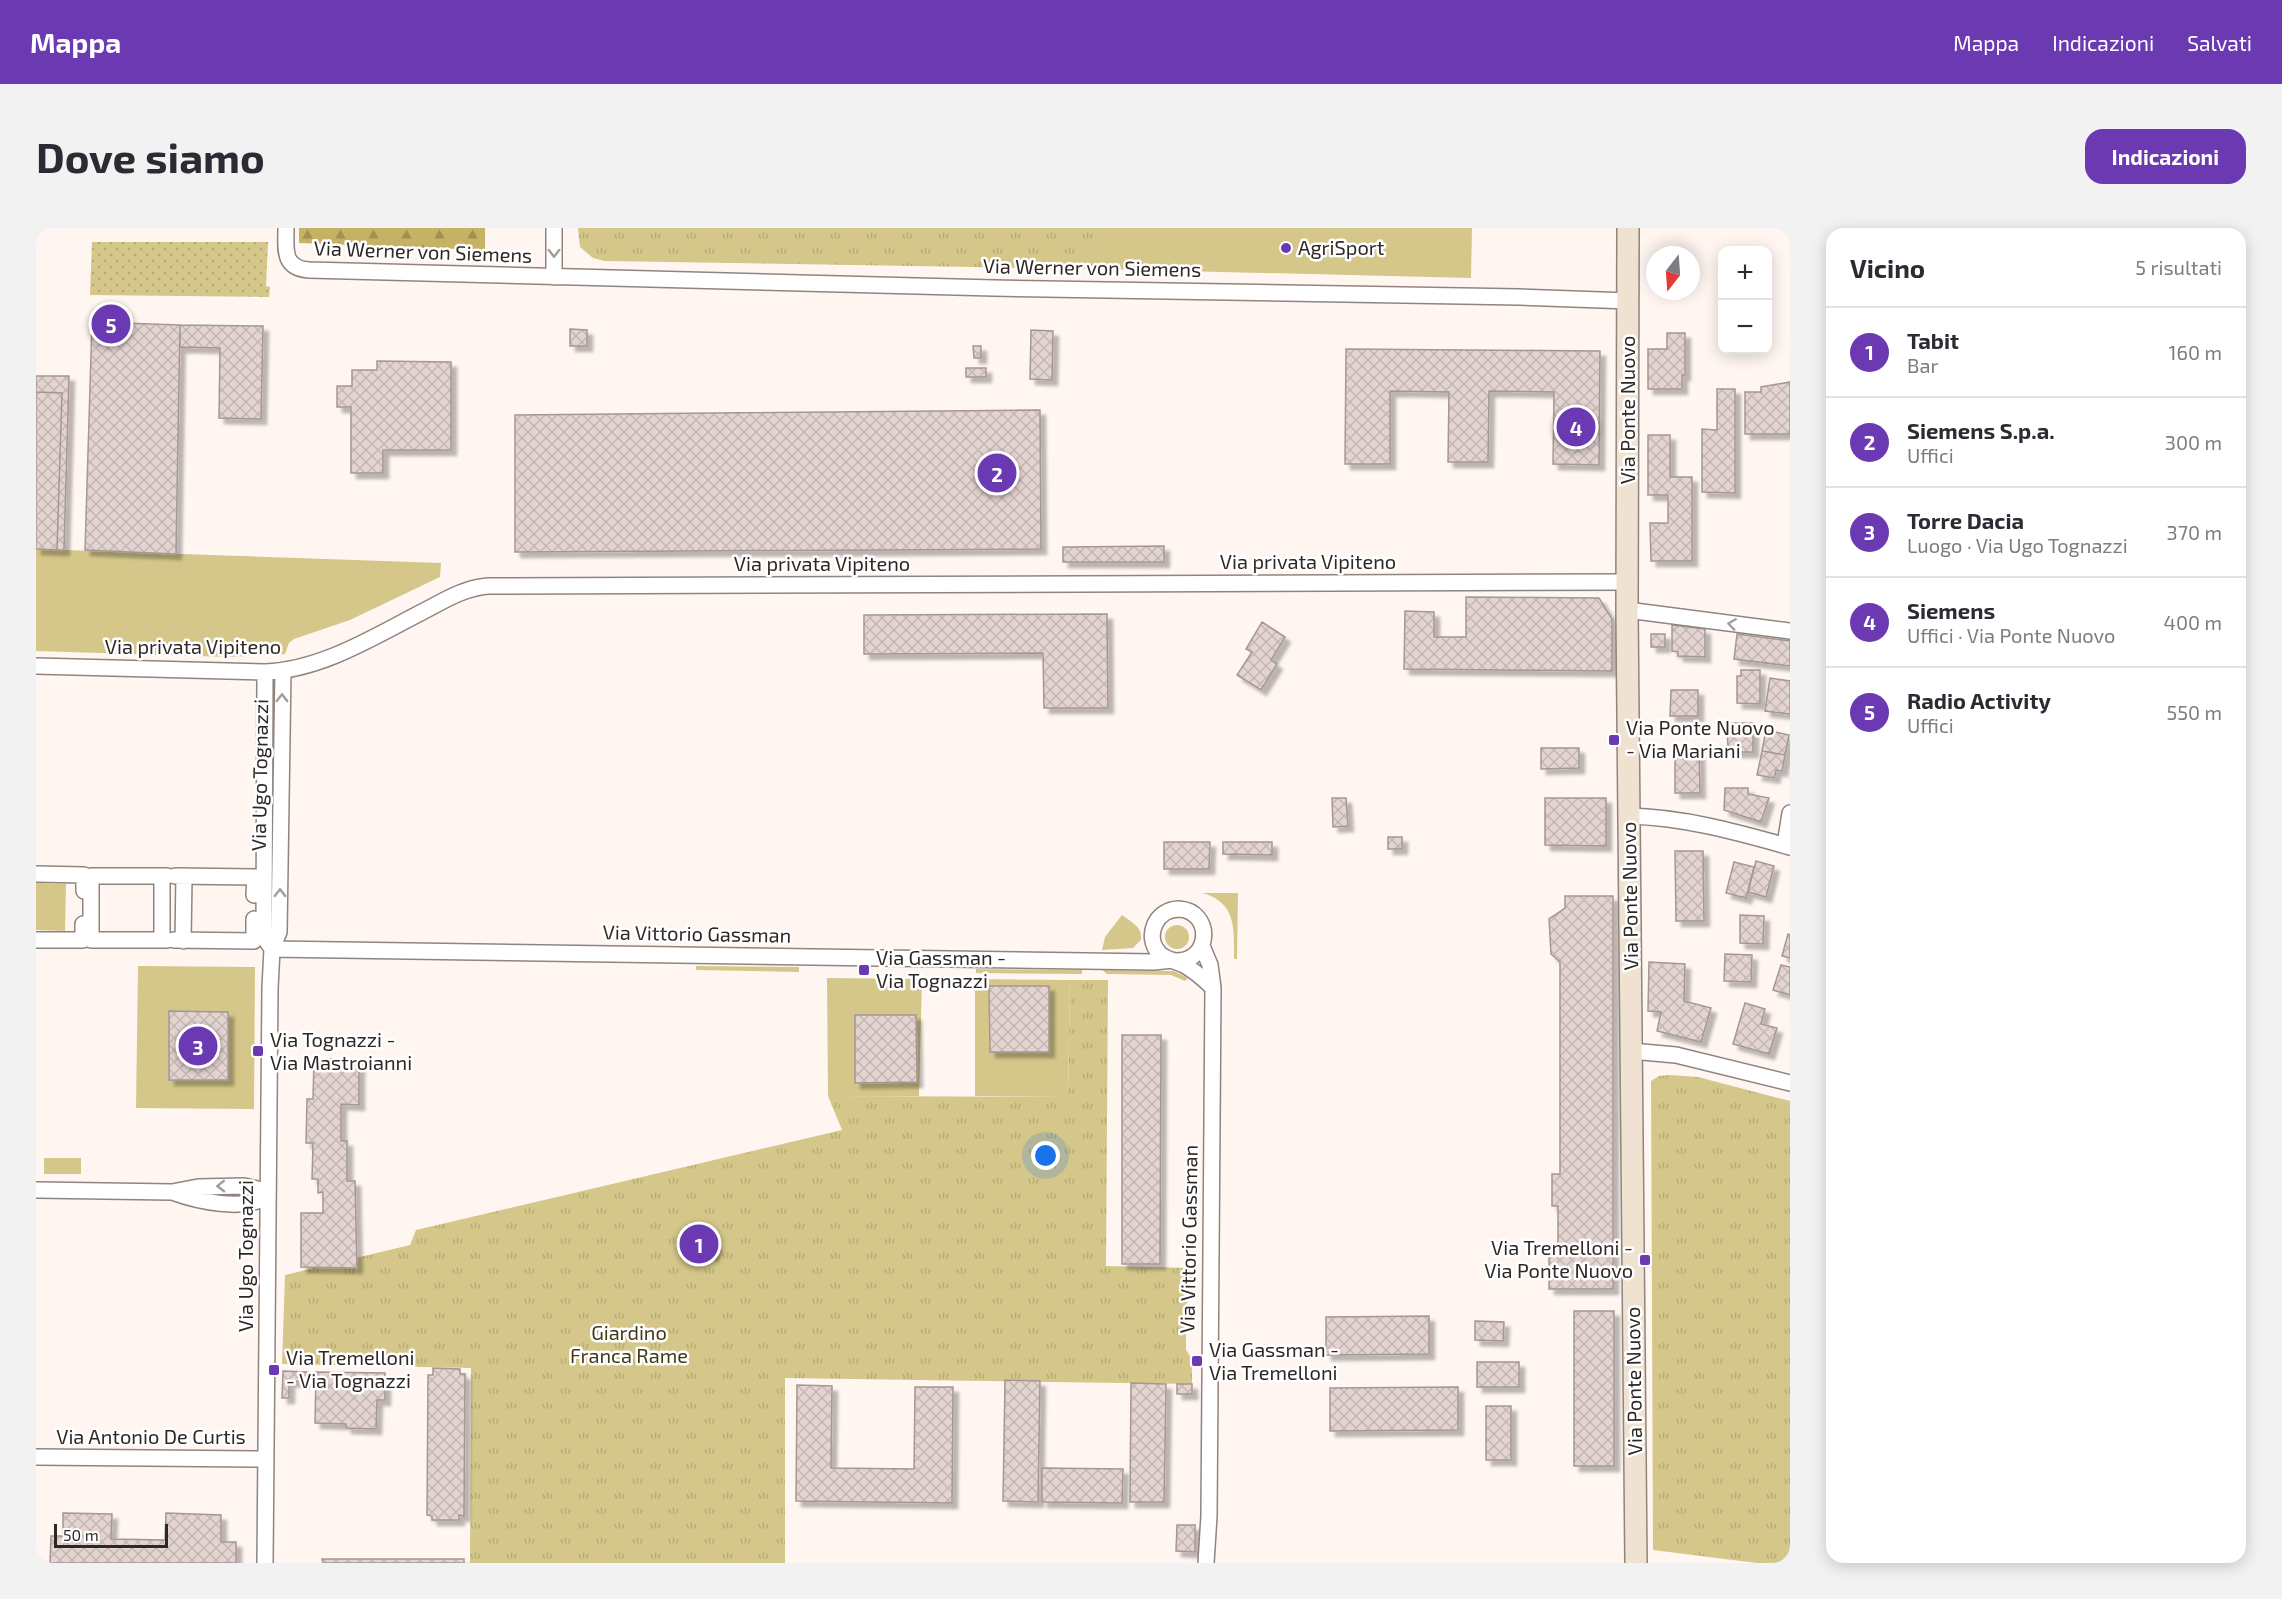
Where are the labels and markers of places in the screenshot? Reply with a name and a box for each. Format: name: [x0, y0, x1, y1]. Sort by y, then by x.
place label: AgriSport: [1298, 235, 1385, 259]
marker: AgriSport: [1279, 241, 1293, 255]
pin: 5: [92, 302, 130, 346]
pin: 4: [1556, 404, 1596, 450]
pin: 2: [978, 450, 1016, 496]
place label: Via Ponte Nuovo - Via Mariani: [1626, 715, 1775, 762]
marker: Via Ponte Nuovo - Via Mariani: [1607, 733, 1621, 747]
place label: Via Gassman - Via Tognazzi: [876, 945, 1006, 992]
marker: Via Gassman - Via Tognazzi: [857, 963, 871, 977]
pin: 3: [178, 1024, 218, 1068]
place label: Via Tognazzi - Via Mastroianni: [270, 1027, 412, 1074]
marker: Via Tognazzi - Via Mastroianni: [251, 1044, 265, 1058]
pin: 1: [680, 1222, 718, 1266]
place label: Via Tremelloni - Via Ponte Nuovo: [1484, 1235, 1633, 1282]
marker: Via Tremelloni - Via Ponte Nuovo: [1638, 1253, 1652, 1267]
place label: Via Gassman - Via Tremelloni: [1209, 1337, 1339, 1384]
place label: Via Tremelloni - Via Tognazzi: [286, 1345, 414, 1392]
marker: Via Gassman - Via Tremelloni: [1190, 1354, 1204, 1368]
marker: Via Tremelloni - Via Tognazzi: [267, 1363, 281, 1377]

